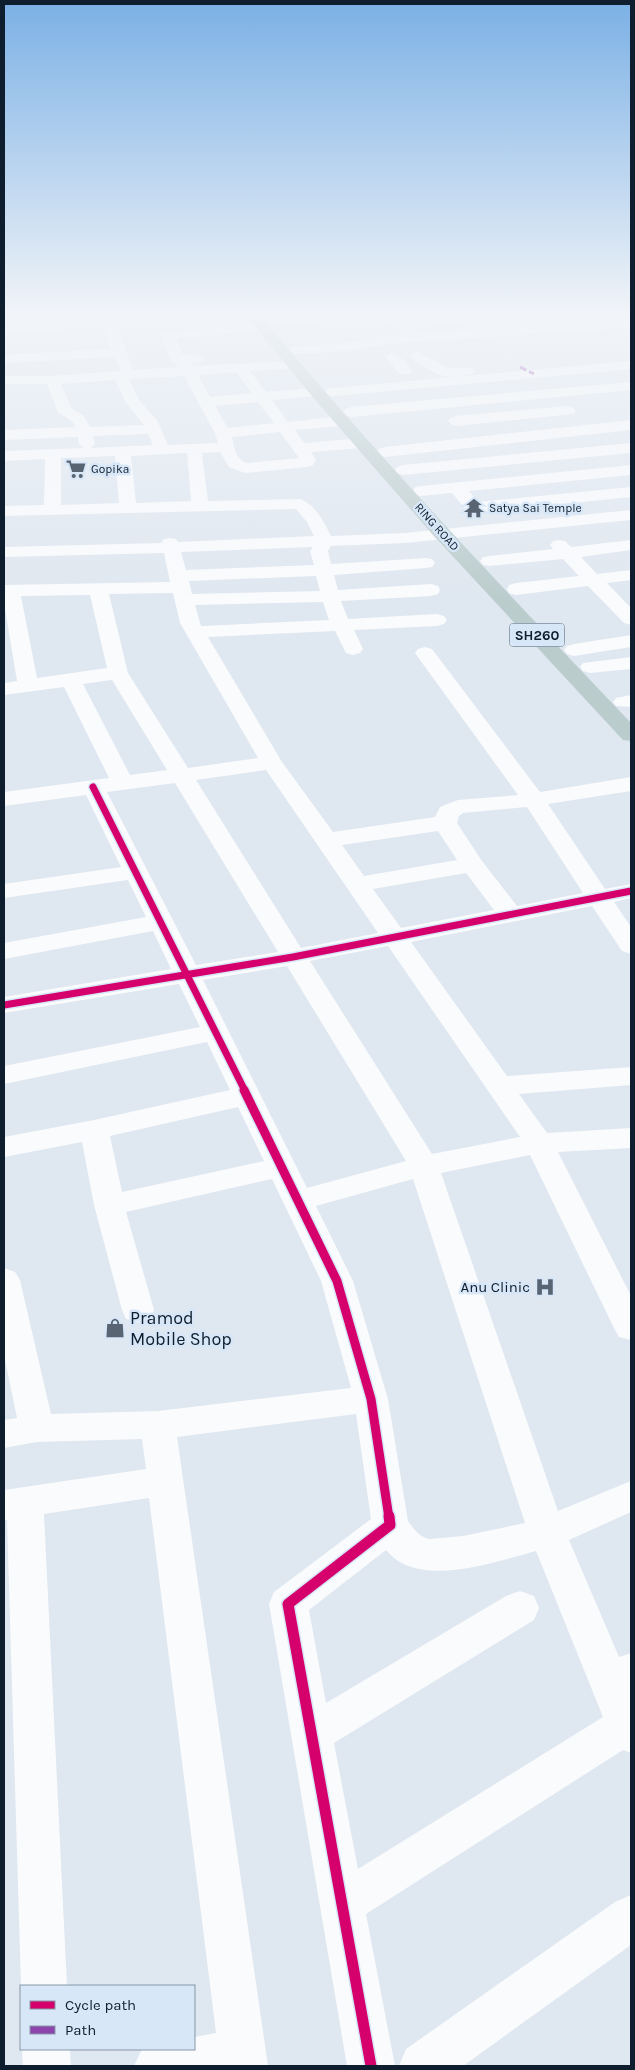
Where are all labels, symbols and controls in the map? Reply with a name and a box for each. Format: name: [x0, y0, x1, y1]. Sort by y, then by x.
supermarket icon: Gopika: [65, 458, 87, 480]
place label: Gopika: [91, 462, 129, 476]
temple icon: Satya Sai Temple: [463, 497, 485, 519]
street label: RING ROAD: [412, 500, 462, 554]
place label: Satya Sai Temple: [489, 501, 582, 515]
road number: SH260: [510, 624, 564, 646]
hospital icon: Anu Clinic: [534, 1276, 556, 1298]
place label: Anu Clinic: [461, 1278, 530, 1296]
place label: Pramod Mobile Shop: [130, 1307, 232, 1350]
shop icon: Pramod Mobile Shop: [104, 1317, 126, 1339]
legend: [20, 1985, 195, 2050]
text: Cycle path: [65, 1996, 136, 2014]
text: Path: [65, 2021, 96, 2039]

